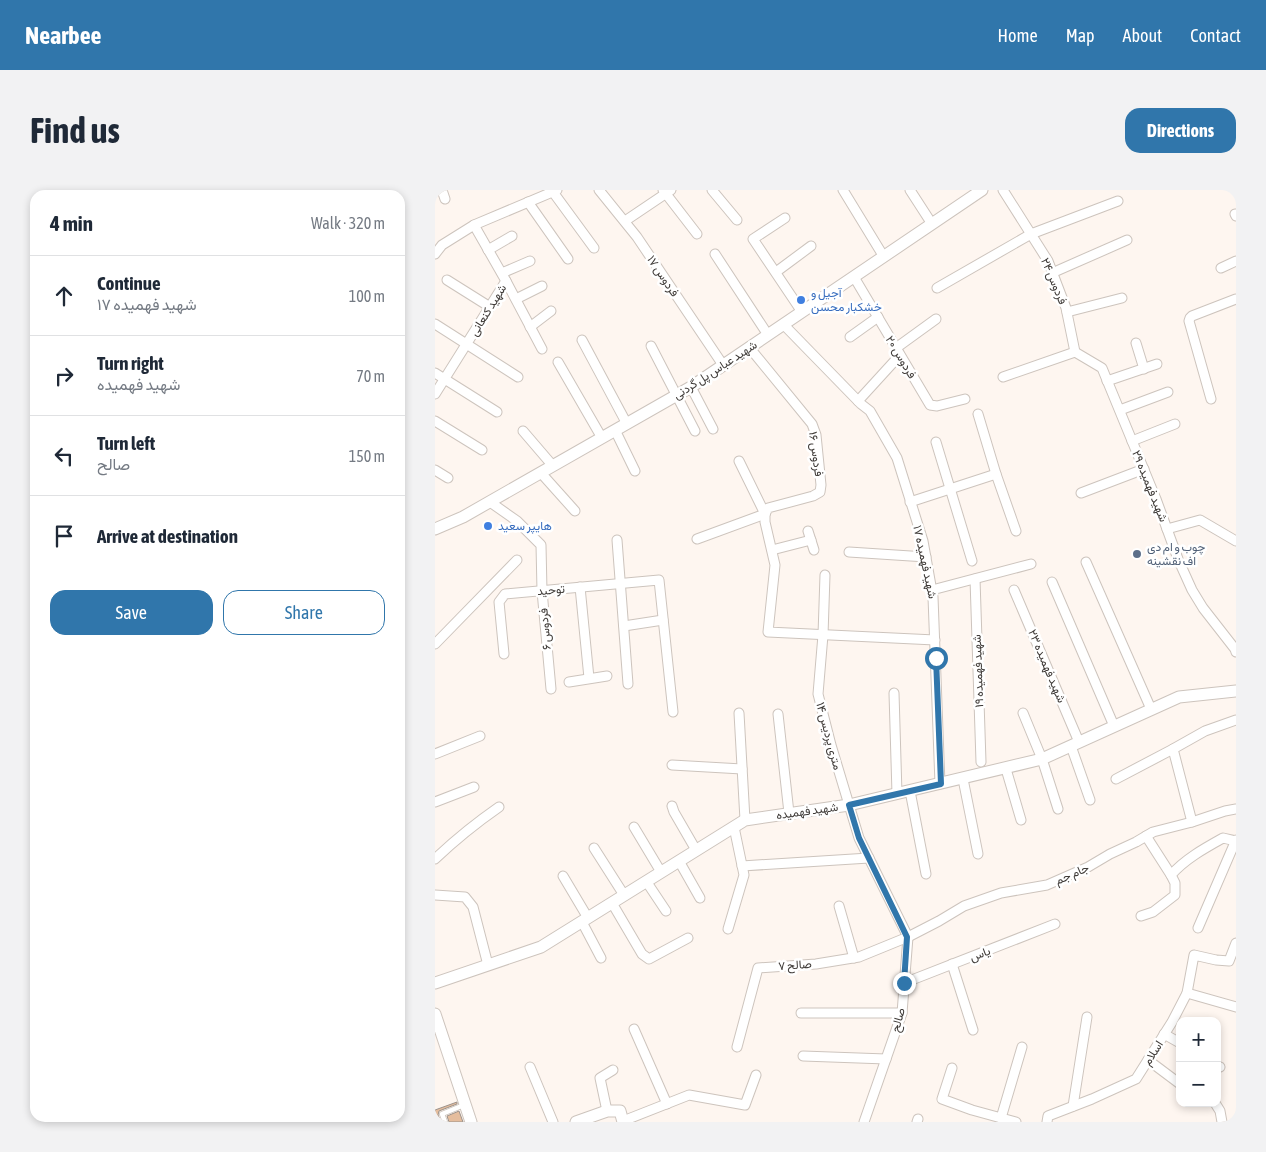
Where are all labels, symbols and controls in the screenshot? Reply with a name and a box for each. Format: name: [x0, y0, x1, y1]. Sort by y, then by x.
text: Nearbee: [25, 22, 101, 49]
text: Home: [998, 25, 1038, 46]
text: Map: [1066, 25, 1095, 46]
text: About: [1123, 25, 1162, 46]
text: Contact: [1190, 25, 1241, 46]
button: Directions: [1125, 108, 1236, 153]
text: Find us: [30, 110, 120, 150]
text: 4 min: [50, 211, 93, 235]
text: Walk · 320 m: [311, 214, 385, 232]
street label: فردوس ۱۷: [643, 253, 682, 300]
street label: فردوس ۲۴: [1037, 256, 1070, 307]
text: Continue: [97, 272, 161, 294]
icon: ahead: [50, 282, 78, 310]
street label: شهید کنعانی: [467, 282, 510, 339]
place label: آجیل و خشکبار محسن: [811, 286, 882, 315]
text: 100 m: [349, 287, 385, 305]
marker: آجیل و خشکبار محسن: [795, 294, 807, 306]
text: شهید فهمیده ۱۷: [97, 295, 197, 313]
street label: فردوس ۲۰: [882, 333, 919, 381]
street label: شهید عباس پل گردنی: [671, 338, 760, 403]
text: Turn right: [97, 352, 164, 374]
icon: right: [50, 362, 78, 390]
text: 70 m: [356, 367, 385, 385]
text: شهید فهمیده: [97, 375, 180, 393]
street label: فردوس ۱۶: [805, 431, 826, 478]
text: Turn left: [97, 432, 155, 454]
icon: left: [50, 442, 78, 470]
text: 150 m: [349, 447, 385, 465]
street label: شهید فهمیده ۲۹: [1128, 448, 1171, 524]
text: صالح: [97, 455, 130, 473]
place label: هایپر سعید: [498, 519, 552, 534]
marker: هایپر سعید: [482, 520, 494, 532]
icon: arrive: [50, 522, 78, 550]
street label: شهید فهمیده ۱۷: [909, 524, 940, 600]
text: Arrive at destination: [97, 525, 238, 547]
place label: چوب و ام دی اف نقشینه: [1147, 540, 1205, 568]
marker: چوب و ام دی اف نقشینه: [1131, 548, 1143, 560]
street label: توحید: [537, 582, 566, 599]
button: Save: [50, 590, 213, 635]
button: Share: [223, 590, 385, 635]
street label: فردوس ۶: [536, 607, 555, 650]
street label: شهید فهمیده ۲۳: [1024, 627, 1069, 705]
street label: شهید فهمیده ۱۹: [970, 634, 987, 708]
route start: [925, 647, 948, 670]
street label: ۱۴ متری پردیس: [812, 701, 845, 772]
street label: شهید فهمیده: [775, 800, 839, 823]
street label: جام جم: [1053, 860, 1092, 889]
street label: یاس: [968, 944, 993, 965]
street label: صالح ۷: [778, 957, 812, 975]
route end: [893, 972, 916, 995]
street label: صالح: [888, 1006, 910, 1034]
map controls: [1176, 1017, 1221, 1107]
button: +: [1176, 1017, 1221, 1062]
street label: اسلام: [1140, 1038, 1167, 1069]
button: −: [1176, 1062, 1221, 1107]

